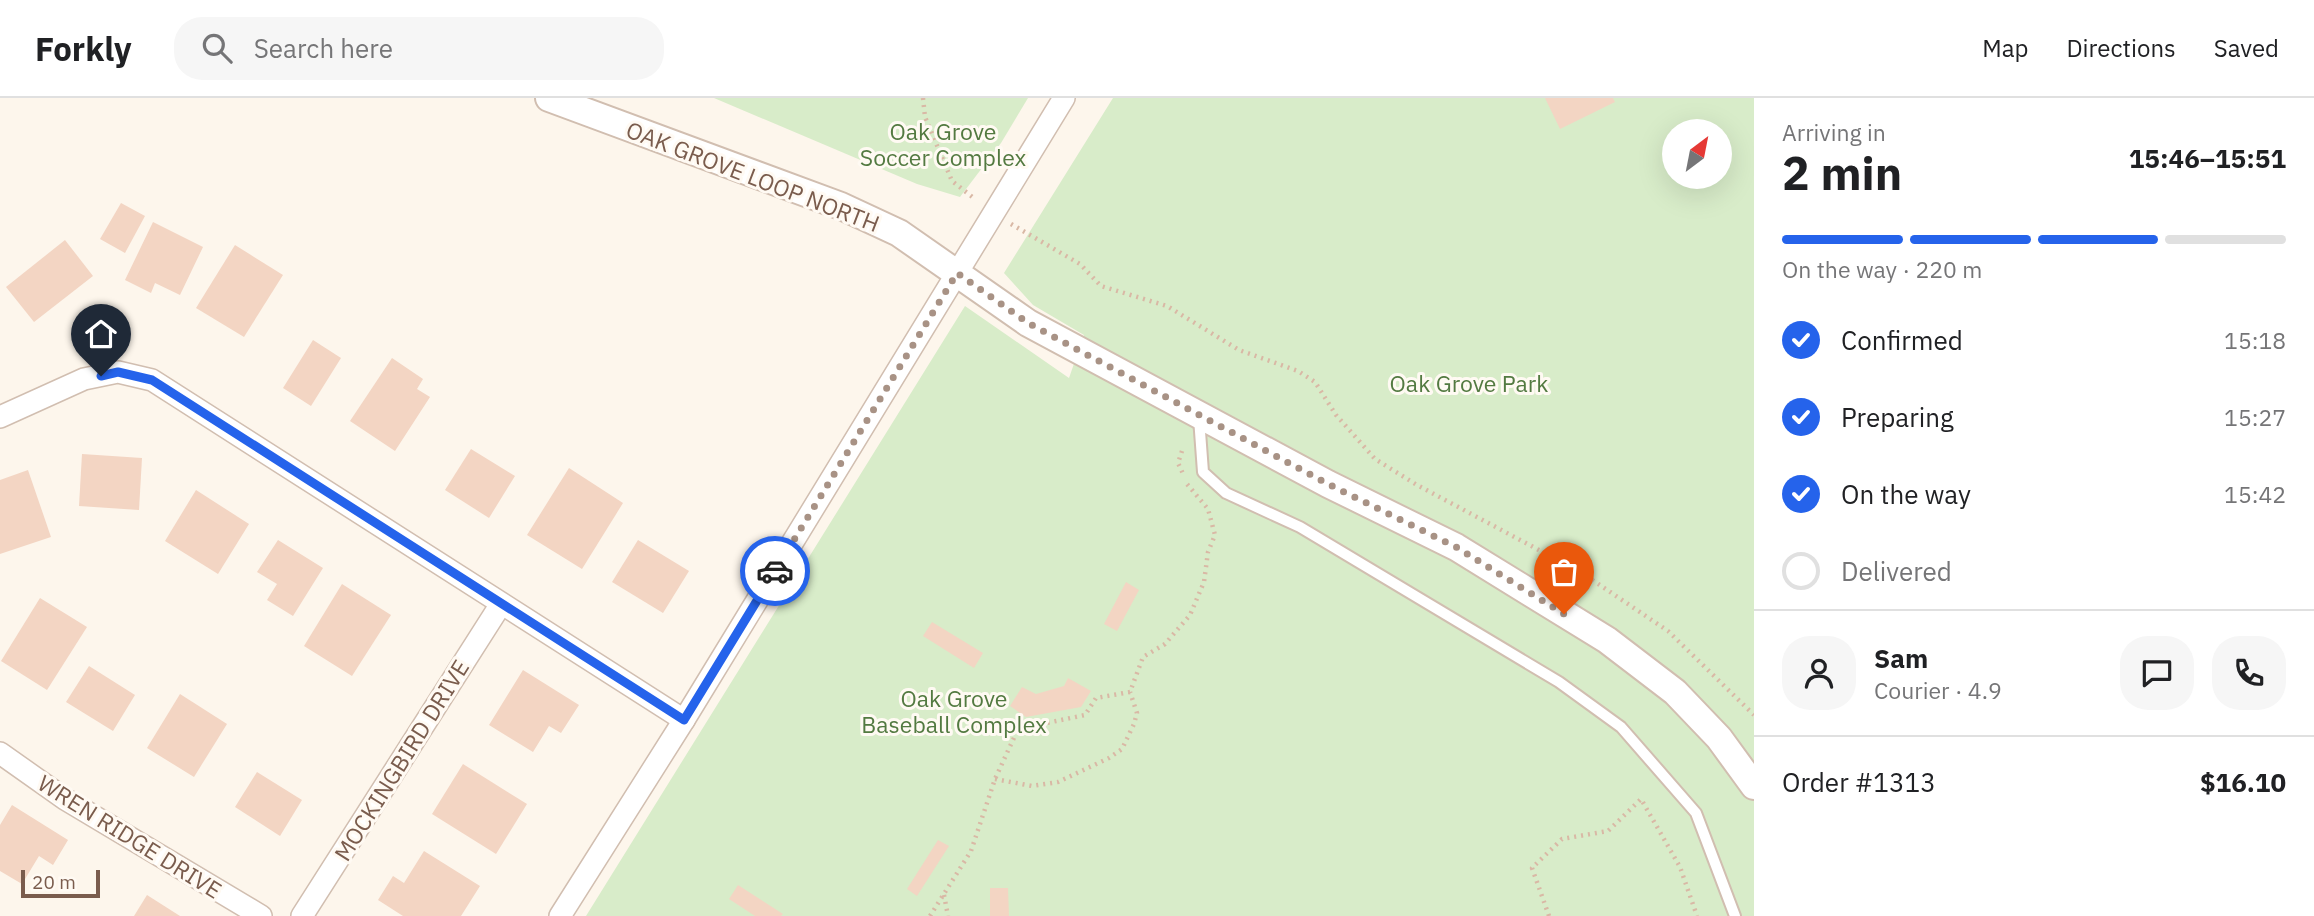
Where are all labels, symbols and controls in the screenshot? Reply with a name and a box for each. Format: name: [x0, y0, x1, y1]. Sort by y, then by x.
search box: [174, 17, 664, 80]
text: Forkly: [35, 27, 132, 70]
icon: search: [198, 29, 236, 67]
text: Search here: [254, 31, 393, 65]
text: Map: [1982, 32, 2028, 64]
text: Directions: [2066, 32, 2176, 64]
text: Saved: [2214, 32, 2279, 64]
street label: OAK GROVE LOOP NORTH: [622, 114, 884, 238]
park label: Oak Grove Soccer Complex: [860, 116, 1027, 172]
text: Arriving in: [1782, 117, 1886, 147]
north arrow: [1662, 119, 1732, 189]
map controls: [1662, 119, 1732, 189]
text: 15:46–15:51: [2129, 141, 2286, 175]
text: 2 min: [1782, 143, 1902, 203]
text: On the way · 220 m: [1782, 254, 1982, 284]
pin: [71, 304, 131, 376]
icon: home: [82, 315, 120, 353]
icon: check: [1782, 321, 1820, 359]
text: Confirmed: [1841, 323, 1963, 357]
text: 15:18: [2224, 325, 2286, 355]
park label: Oak Grove Park: [1390, 368, 1548, 398]
icon: check: [1782, 398, 1820, 436]
text: Preparing: [1841, 400, 1954, 434]
text: 15:27: [2224, 402, 2286, 432]
icon: check: [1782, 475, 1820, 513]
text: On the way: [1841, 477, 1971, 511]
text: 15:42: [2224, 479, 2286, 509]
courier: [740, 536, 810, 606]
pin: [1534, 542, 1594, 614]
icon: car: [756, 552, 794, 590]
icon: bag: [1545, 553, 1583, 591]
text: Delivered: [1841, 554, 1952, 588]
button: person: [1782, 636, 1856, 710]
button: chat: [2120, 636, 2194, 710]
button: phone: [2212, 636, 2286, 710]
text: Sam: [1874, 641, 1928, 675]
street label: MOCKINGBIRD DRIVE: [327, 654, 475, 866]
text: Courier · 4.9: [1874, 675, 2002, 705]
park label: Oak Grove Baseball Complex: [861, 683, 1047, 739]
text: Order #1313: [1782, 765, 1936, 799]
text: $16.10: [2200, 765, 2286, 799]
street label: WREN RIDGE DRIVE: [32, 767, 228, 905]
scale bar: [21, 867, 100, 899]
text: 20 m: [32, 870, 76, 894]

